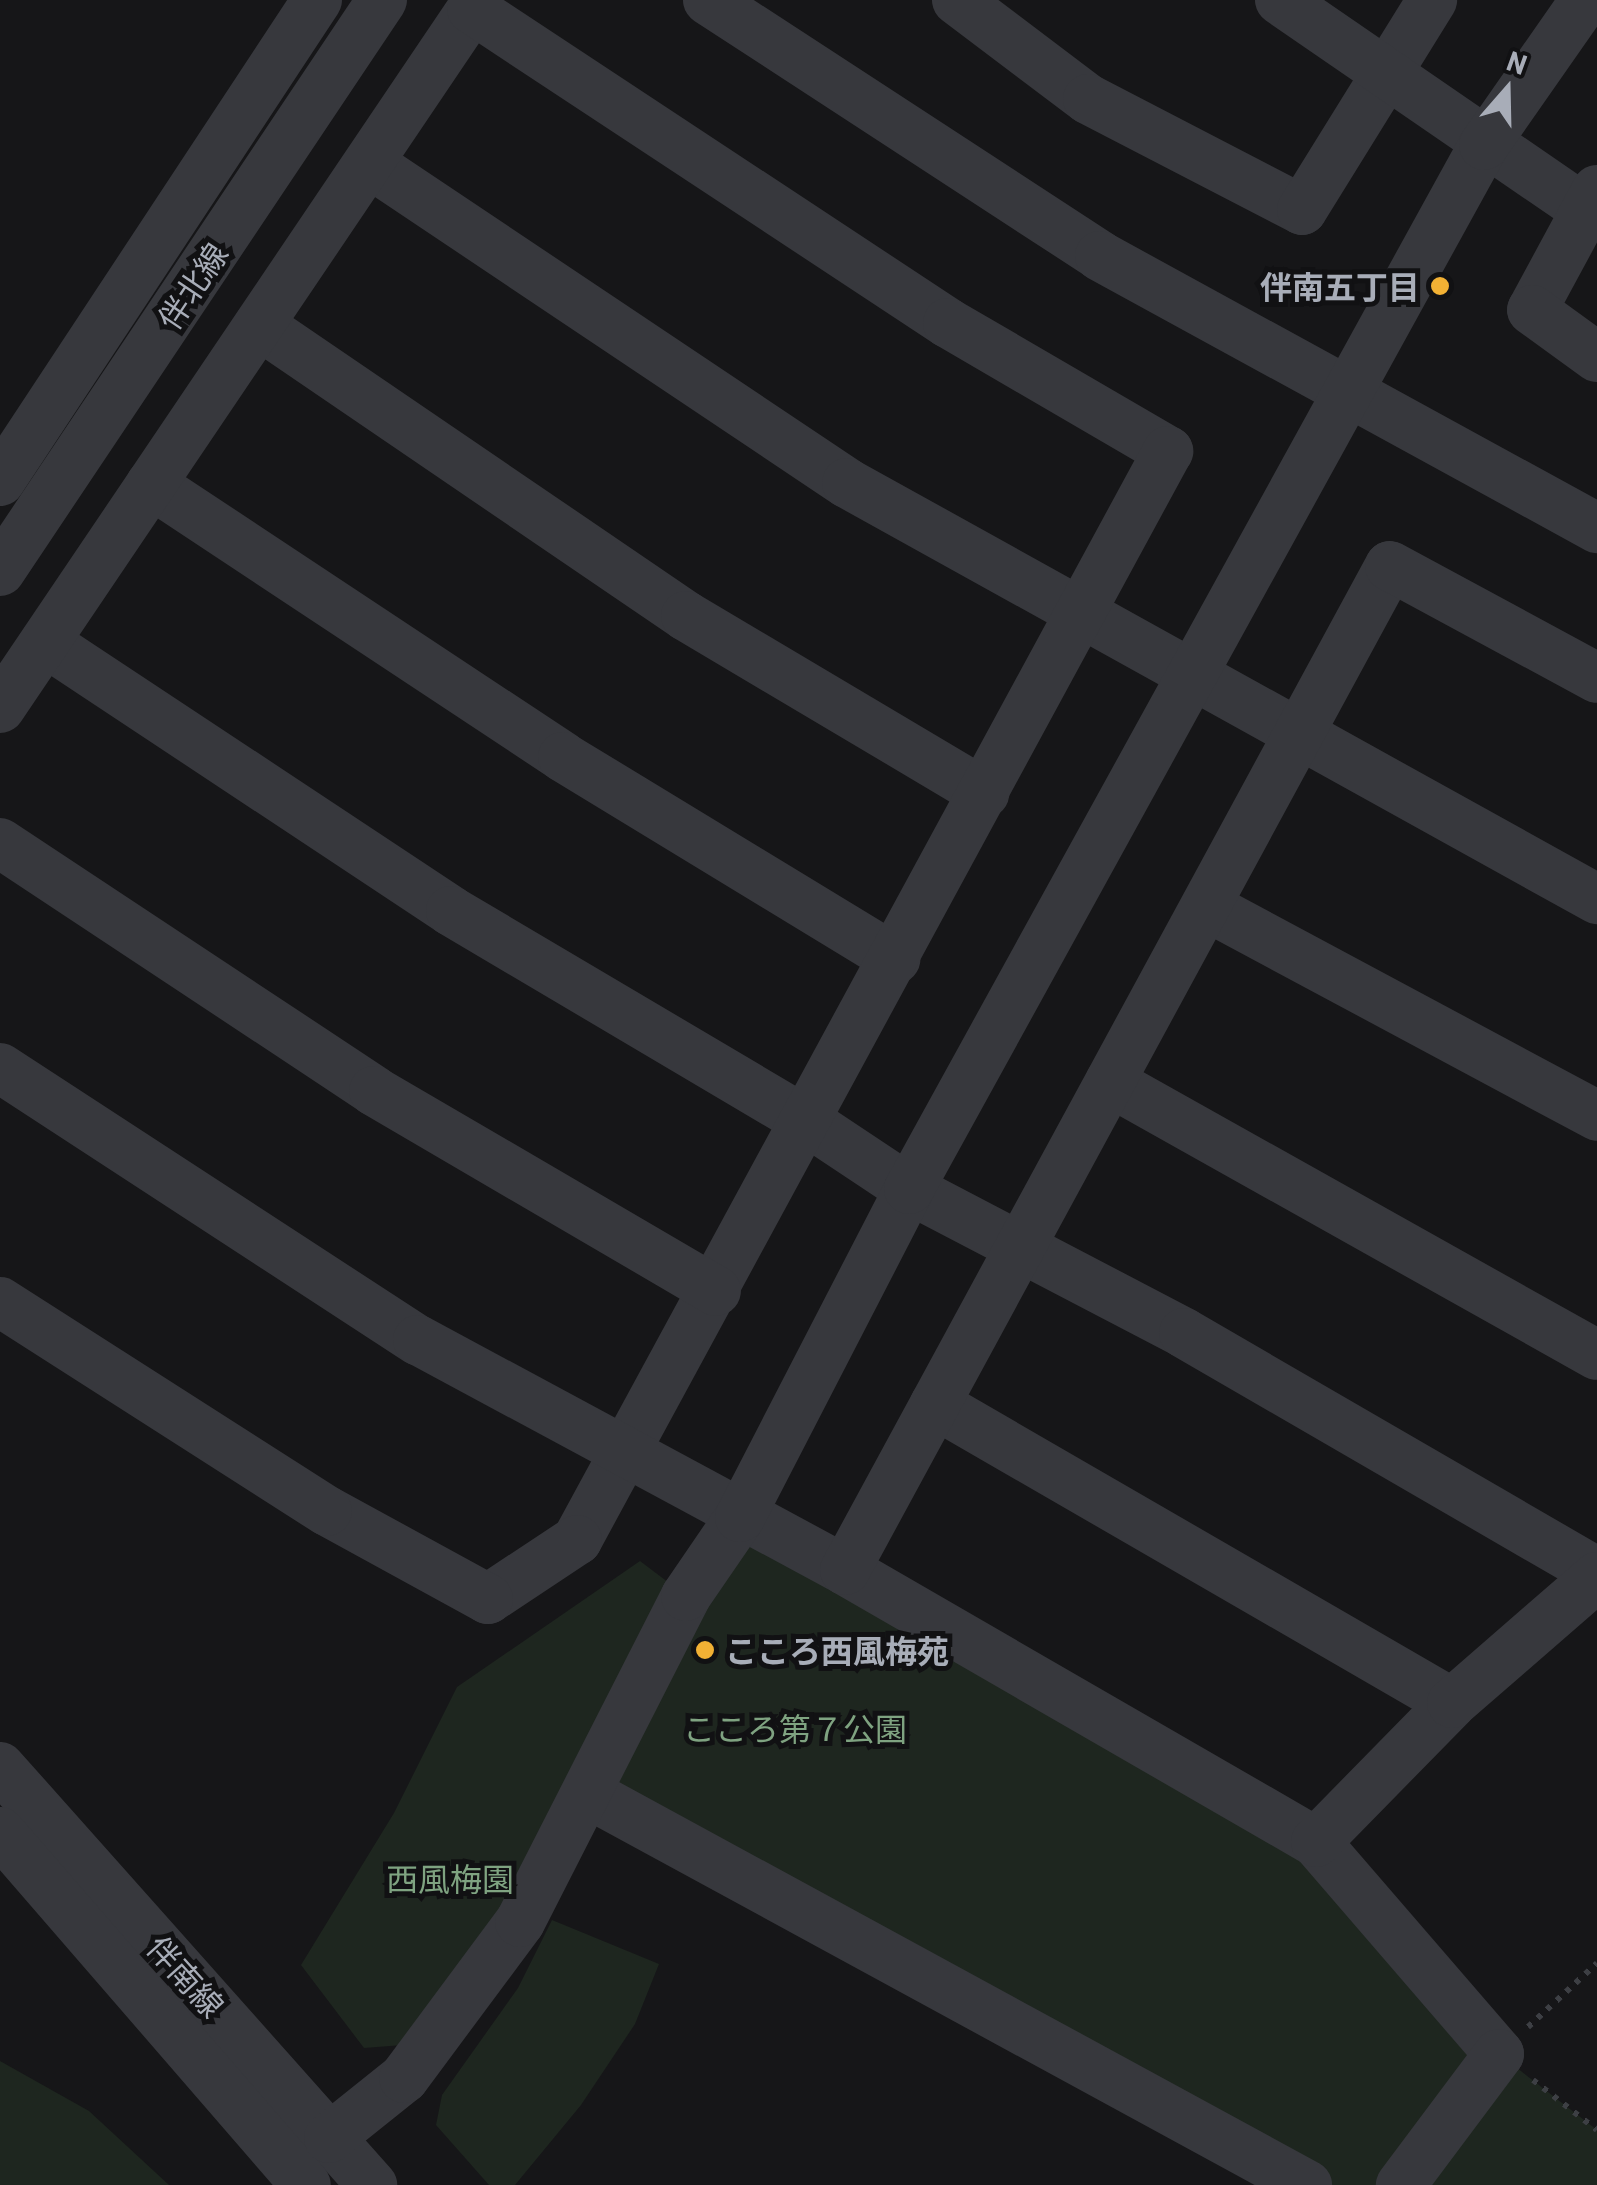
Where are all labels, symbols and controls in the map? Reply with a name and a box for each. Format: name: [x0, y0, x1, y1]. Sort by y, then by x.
north arrow: [1457, 40, 1557, 140]
text: N: [1503, 43, 1532, 81]
street label: 伴北線: [149, 235, 235, 337]
place label: 伴南五丁目: [1260, 267, 1420, 305]
marker: 伴南五丁目: [1429, 275, 1451, 297]
place label: こころ西風梅苑: [725, 1631, 949, 1669]
marker: こころ西風梅苑: [694, 1639, 716, 1661]
park label: こころ第７公園: [683, 1709, 907, 1747]
park label: 西風梅園: [386, 1859, 514, 1897]
street label: 伴南線: [140, 1927, 232, 2025]

